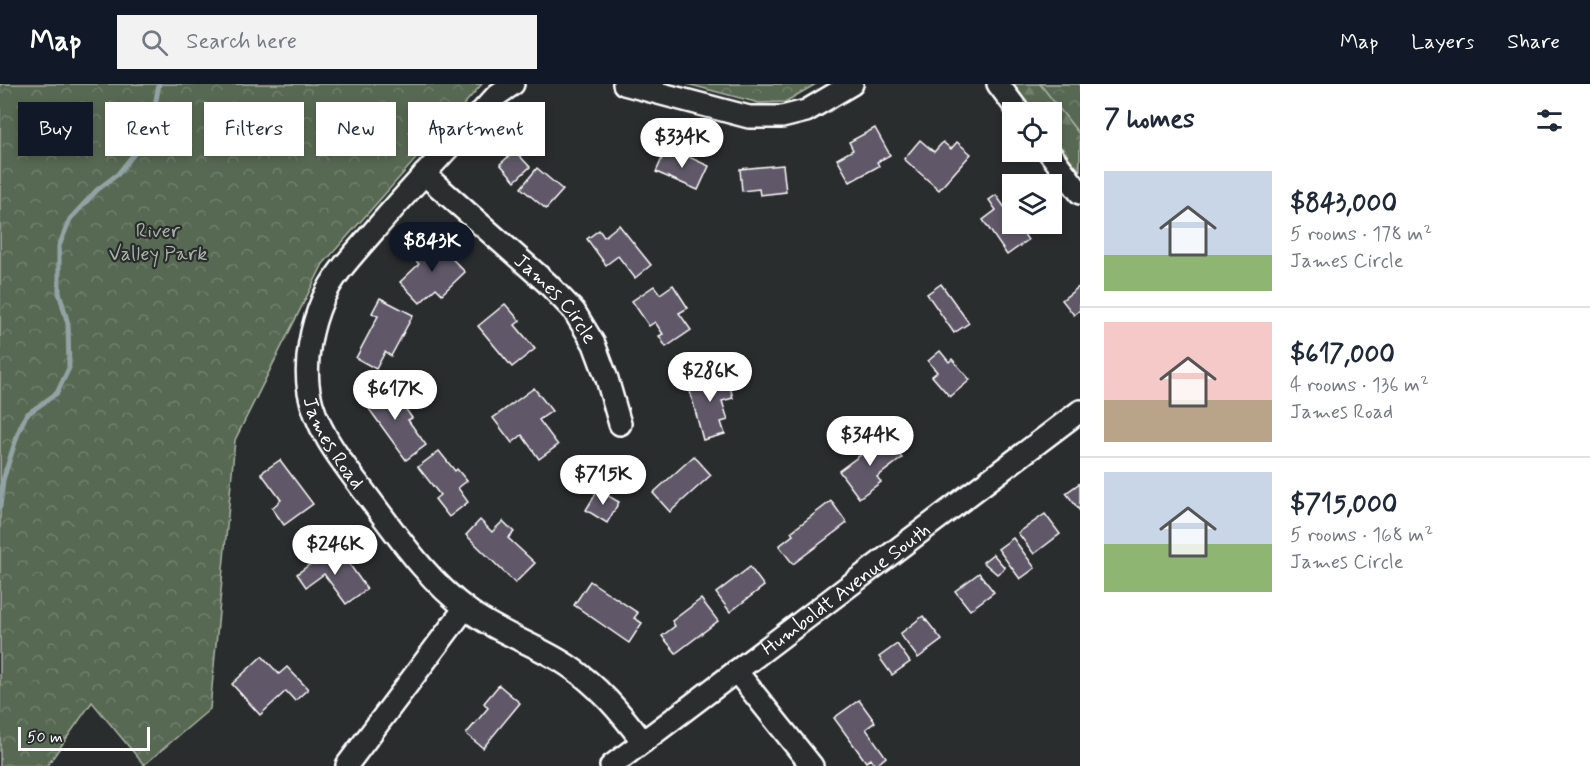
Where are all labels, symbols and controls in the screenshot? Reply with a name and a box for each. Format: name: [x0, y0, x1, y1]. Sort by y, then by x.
search box: [117, 15, 537, 69]
text: Map: [30, 24, 81, 61]
icon: search: [138, 26, 171, 59]
text: Search here: [186, 28, 297, 56]
text: Map: [1340, 28, 1378, 56]
text: Layers: [1411, 28, 1474, 56]
text: Share: [1507, 28, 1560, 56]
chip: Buy: [18, 102, 93, 156]
chip: Rent: [105, 102, 192, 156]
chip: Filters: [204, 102, 304, 156]
chip: New: [316, 102, 396, 156]
chip: Apartment: [408, 102, 545, 156]
map controls: [1002, 102, 1062, 234]
button: locate: [1002, 102, 1062, 162]
text: 7 homes: [1104, 103, 1195, 137]
icon: filters: [1533, 104, 1566, 137]
pin: $334K: [640, 118, 724, 169]
text: $334K: [654, 124, 710, 151]
button: layers: [1002, 174, 1062, 234]
text: $843,000: [1290, 187, 1397, 221]
icon: home: [1152, 195, 1224, 267]
park label: River Valley Park: [109, 218, 207, 268]
text: 5 rooms · 178 m²: [1290, 221, 1432, 248]
pin: $843K: [390, 222, 474, 273]
text: $843K: [403, 228, 461, 255]
street label: James Circle: [508, 248, 603, 349]
text: James Circle: [1290, 248, 1404, 275]
text: $617,000: [1290, 338, 1395, 372]
icon: home: [1152, 346, 1224, 418]
pin: $286K: [668, 352, 752, 403]
text: $286K: [682, 358, 738, 385]
pin: $617K: [353, 370, 437, 421]
text: 4 rooms · 136 m²: [1290, 372, 1429, 399]
text: $617K: [367, 376, 423, 403]
street label: James Road: [295, 394, 370, 495]
text: James Road: [1290, 399, 1393, 426]
pin: $344K: [828, 416, 912, 467]
text: $344K: [841, 422, 899, 449]
pin: $715K: [561, 455, 645, 506]
text: $715K: [574, 461, 632, 488]
text: $715,000: [1290, 488, 1397, 522]
icon: home: [1152, 496, 1224, 568]
street label: Humboldt Avenue South: [756, 517, 936, 663]
text: 5 rooms · 168 m²: [1290, 522, 1433, 549]
pin: $246K: [293, 525, 377, 576]
text: $246K: [306, 531, 364, 558]
text: James Circle: [1290, 549, 1404, 576]
scale bar: [18, 724, 150, 752]
text: 50 m: [27, 727, 63, 748]

